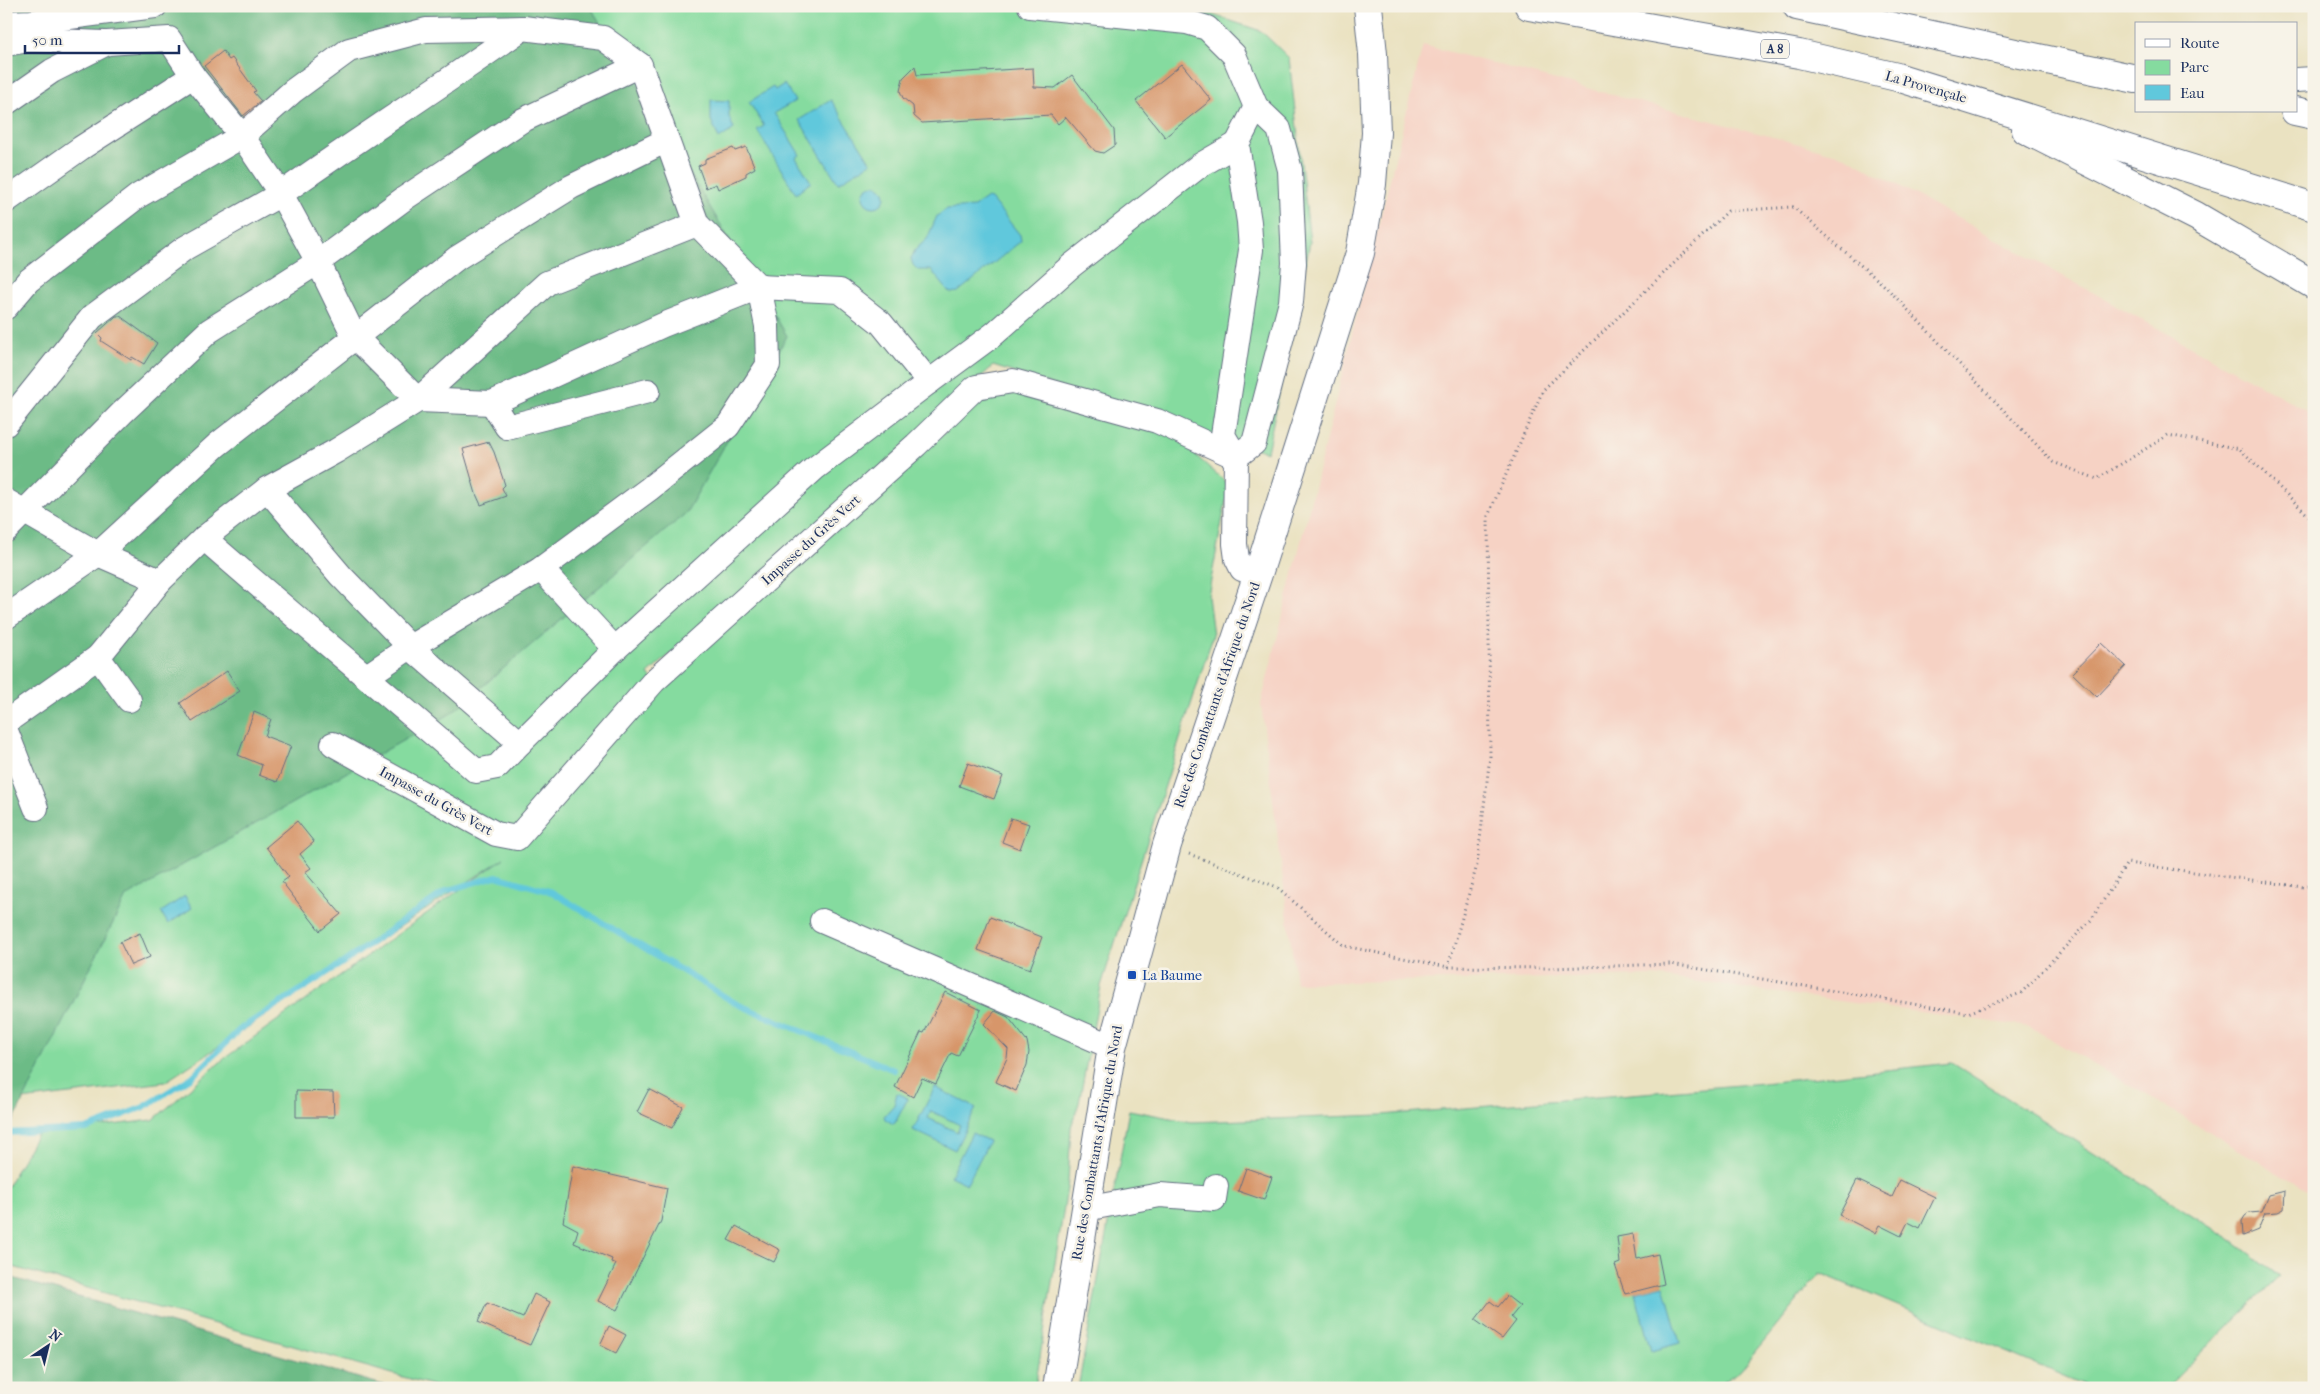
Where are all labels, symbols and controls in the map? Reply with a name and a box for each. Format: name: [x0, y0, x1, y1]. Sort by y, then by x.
scale bar: [25, 22, 179, 54]
legend: [2135, 22, 2298, 112]
text: 50 m: [32, 31, 63, 49]
text: Route: [2180, 34, 2220, 52]
road number: A 8: [1761, 40, 1789, 59]
text: Parc: [2180, 58, 2209, 76]
street label: La Provençale: [1883, 67, 1969, 107]
text: Eau: [2180, 84, 2205, 102]
street label: Impasse du Grès Vert: [758, 491, 864, 589]
street label: Rue des Combattants d'Afrique du Nord: [1170, 579, 1264, 810]
street label: Impasse du Grès Vert: [376, 763, 496, 839]
place label: La Baume: [1142, 967, 1202, 984]
marker: La Baume: [1126, 969, 1138, 981]
street label: Rue des Combattants d'Afrique du Nord: [1068, 1024, 1126, 1262]
north arrow: [22, 1322, 72, 1372]
text: N: [46, 1326, 65, 1346]

